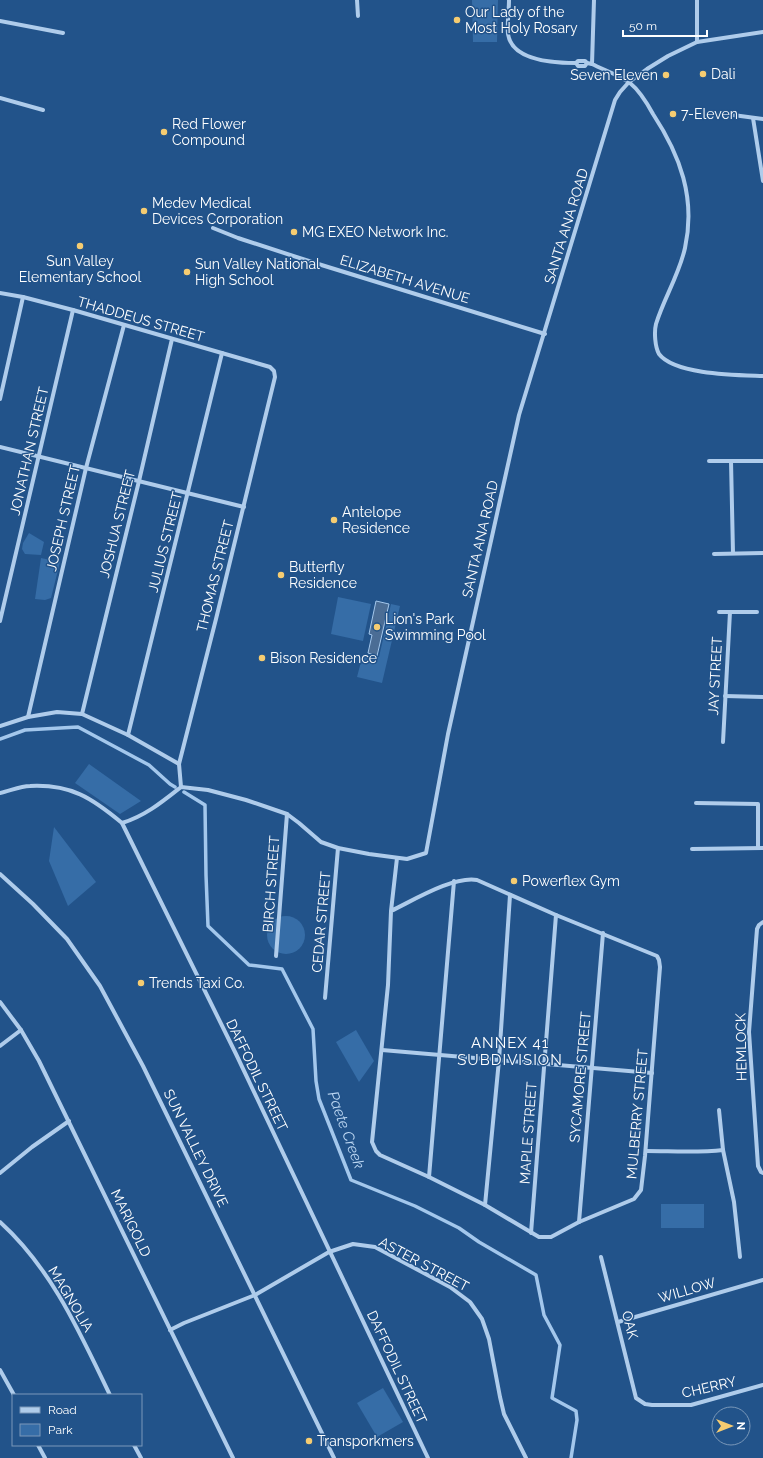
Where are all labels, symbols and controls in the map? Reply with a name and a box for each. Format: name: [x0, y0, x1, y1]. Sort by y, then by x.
place label: Our Lady of the Most Holy Rosary: [465, 4, 578, 36]
scale bar: [623, 12, 707, 38]
marker: Our Lady of the Most Holy Rosary: [452, 15, 462, 25]
text: 50 m: [629, 19, 657, 33]
place label: Dali: [711, 66, 735, 82]
place label: Seven Eleven: [570, 67, 658, 83]
marker: Dali: [698, 69, 708, 79]
marker: Seven Eleven: [661, 70, 671, 80]
place label: 7-Eleven: [681, 106, 738, 122]
marker: 7-Eleven: [668, 109, 678, 119]
place label: Red Flower Compound: [172, 116, 246, 148]
marker: Red Flower Compound: [159, 127, 169, 137]
street label: SANTA ANA ROAD: [541, 166, 591, 286]
place label: Medev Medical Devices Corporation: [152, 195, 283, 227]
marker: Medev Medical Devices Corporation: [139, 206, 149, 216]
place label: MG EXEO Network Inc.: [302, 224, 449, 240]
marker: MG EXEO Network Inc.: [289, 227, 299, 237]
marker: Sun Valley Elementary School: [75, 241, 85, 251]
street label: ELIZABETH AVENUE: [338, 252, 472, 306]
place label: Sun Valley Elementary School: [19, 253, 141, 285]
place label: Sun Valley National High School: [195, 256, 320, 288]
marker: Sun Valley National High School: [182, 267, 192, 277]
street label: THADDEUS STREET: [76, 293, 207, 345]
street label: JONATHAN STREET: [6, 385, 52, 517]
street label: JOSEPH STREET: [43, 463, 83, 573]
street label: JOSHUA STREET: [96, 468, 138, 580]
street label: SANTA ANA ROAD: [459, 479, 501, 599]
street label: JULIUS STREET: [145, 489, 185, 594]
place label: Antelope Residence: [342, 504, 410, 536]
marker: Antelope Residence: [329, 515, 339, 525]
street label: THOMAS STREET: [193, 518, 237, 634]
place label: Butterfly Residence: [289, 559, 357, 591]
marker: Butterfly Residence: [276, 570, 286, 580]
place label: Lion's Park Swimming Pool: [385, 611, 486, 643]
marker: Lion's Park Swimming Pool: [372, 622, 382, 632]
street label: JAY STREET: [705, 636, 725, 716]
place label: Bison Residence: [270, 650, 377, 666]
marker: Bison Residence: [257, 653, 267, 663]
street label: BIRCH STREET: [260, 835, 282, 933]
street label: CEDAR STREET: [309, 870, 333, 973]
place label: Powerflex Gym: [522, 873, 620, 889]
marker: Powerflex Gym: [509, 876, 519, 886]
place label: Trends Taxi Co.: [149, 975, 245, 991]
marker: Trends Taxi Co.: [136, 978, 146, 988]
street label: SYCAMORE STREET: [566, 1010, 594, 1143]
street label: HEMLOCK: [732, 1013, 750, 1081]
street label: DAFFODIL STREET: [223, 1016, 291, 1134]
district label: ANNEX 41 SUBDIVISION: [457, 1034, 563, 1069]
street label: MULBERRY STREET: [623, 1048, 651, 1180]
street label: MAPLE STREET: [516, 1081, 540, 1185]
street label: SUN VALLEY DRIVE: [161, 1087, 231, 1209]
water label: Paete Creek: [324, 1089, 368, 1171]
street label: MARIGOLD: [108, 1187, 154, 1259]
street label: ASTER STREET: [376, 1234, 472, 1295]
street label: MAGNOLIA: [45, 1263, 97, 1335]
street label: WILLOW: [657, 1274, 718, 1306]
street label: DAFFODIL STREET: [364, 1308, 430, 1426]
street label: OAK: [619, 1309, 641, 1341]
street label: CHERRY: [680, 1373, 738, 1401]
legend: [12, 1394, 142, 1446]
text: Road: [48, 1403, 77, 1417]
north arrow: [711, 1406, 751, 1446]
text: N: [734, 1422, 747, 1430]
text: Park: [48, 1423, 73, 1437]
place label: Transporkmers: [317, 1433, 414, 1449]
marker: Transporkmers: [304, 1436, 314, 1446]

